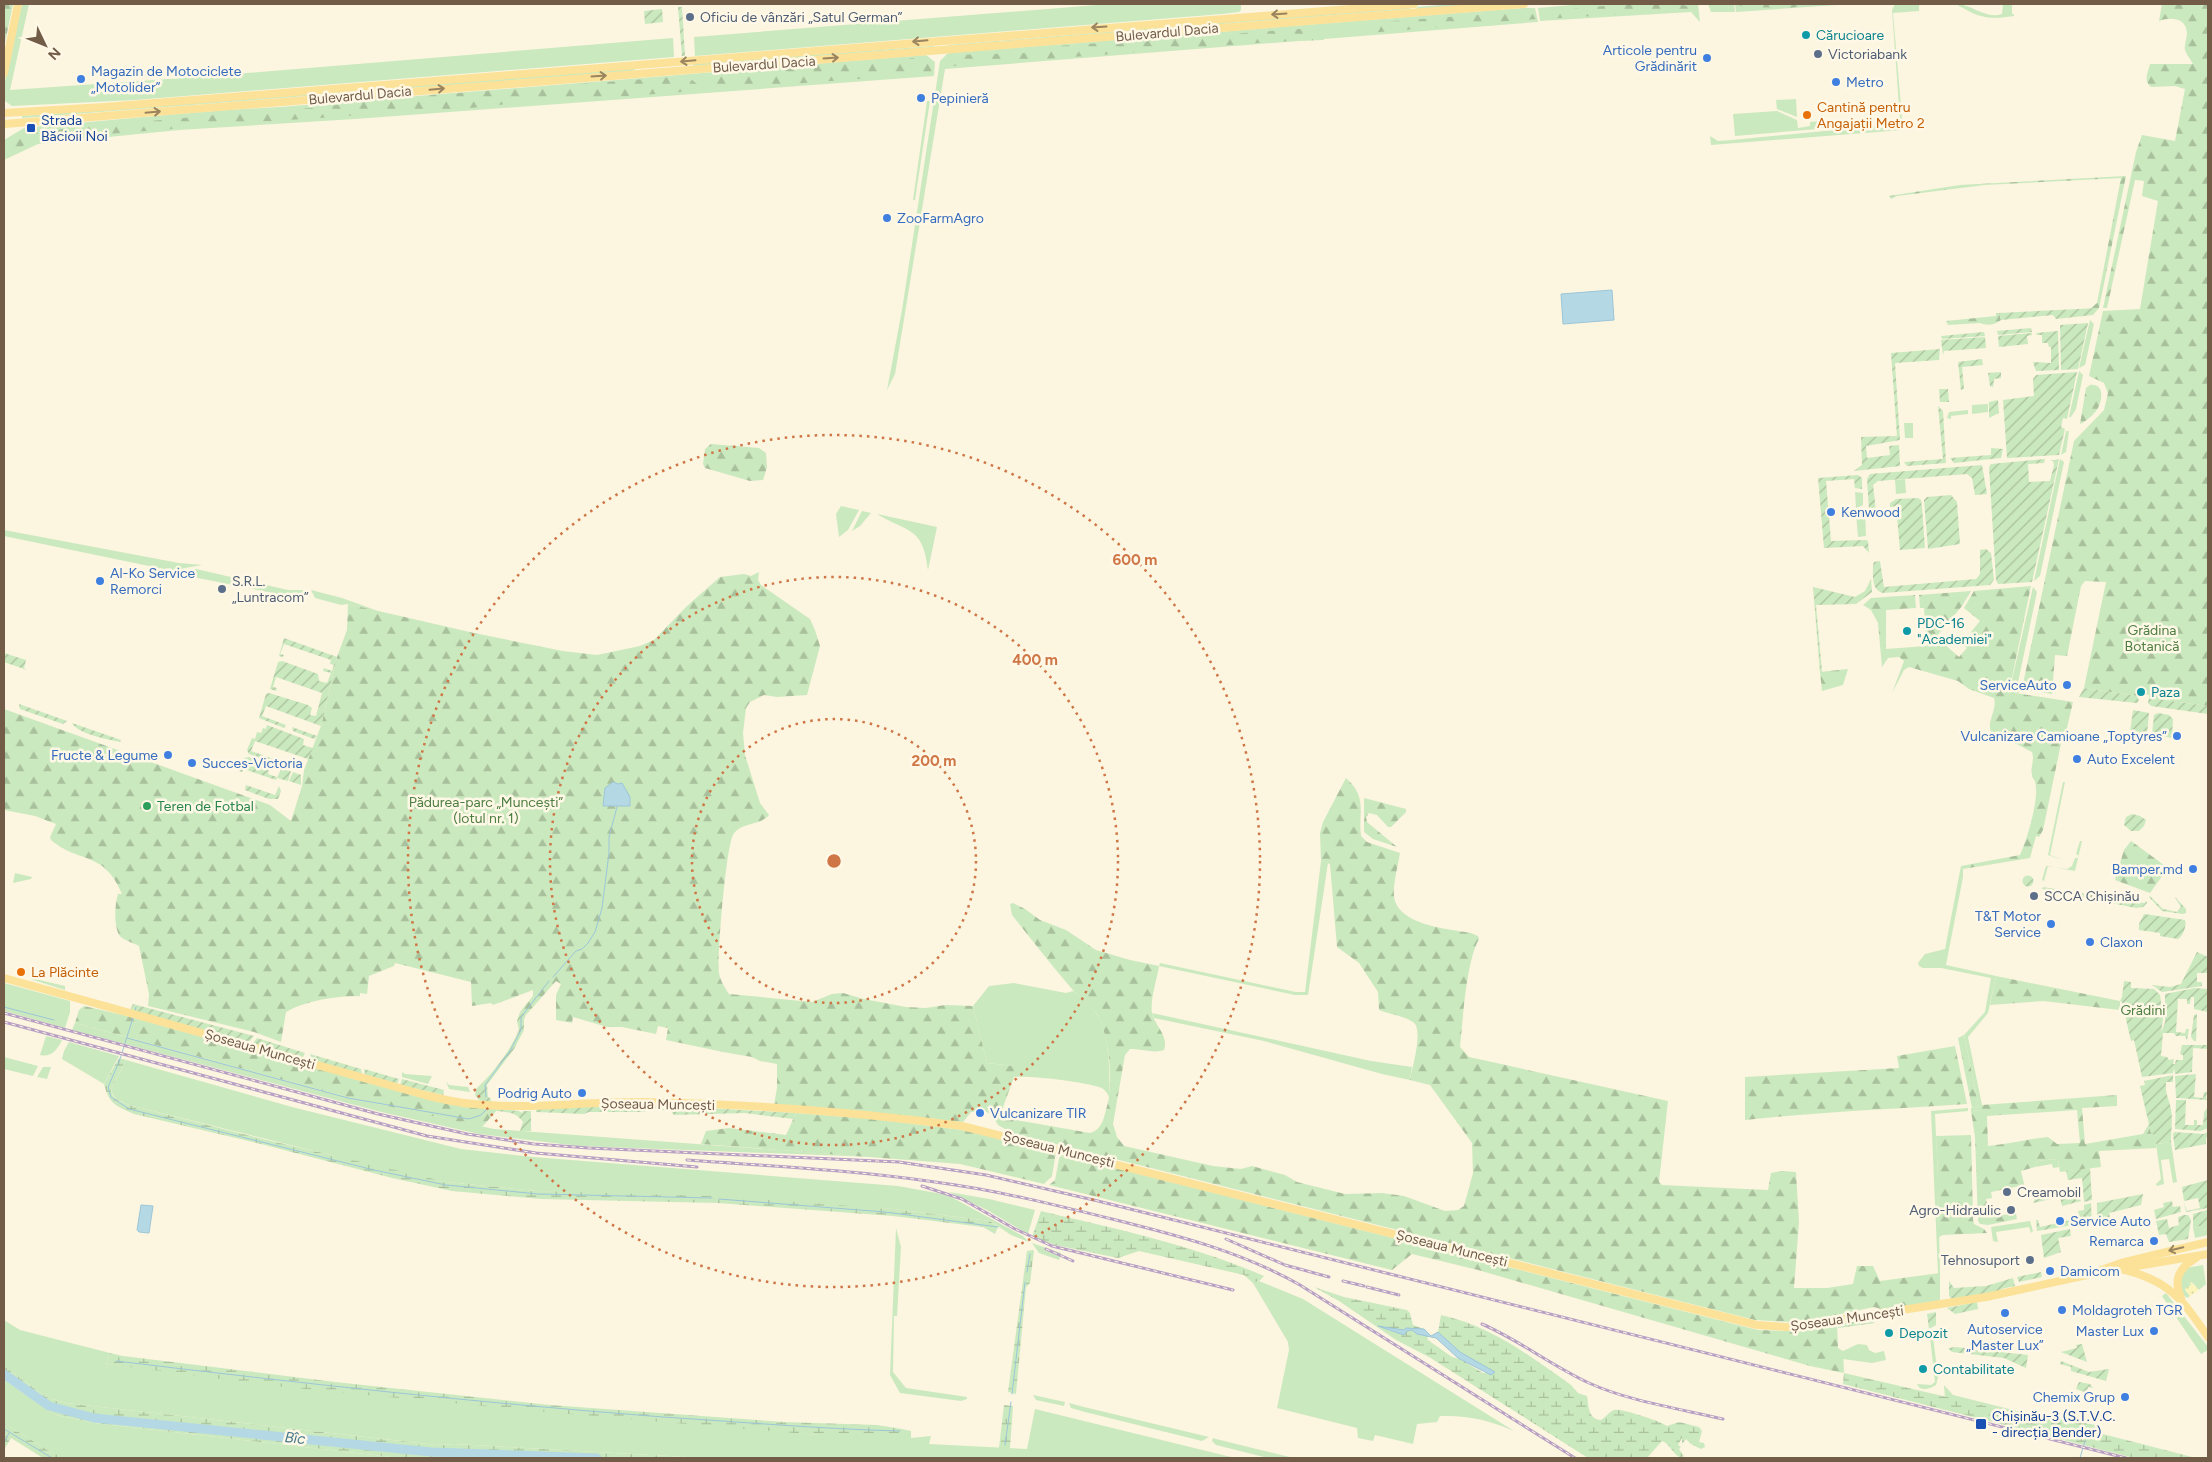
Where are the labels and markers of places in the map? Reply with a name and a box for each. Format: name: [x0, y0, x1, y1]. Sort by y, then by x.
place label: Oficiu de vânzări „Satul German”: [700, 9, 903, 26]
marker: Oficiu de vânzări „Satul German”: [684, 11, 696, 23]
place label: Cărucioare: [1816, 27, 1885, 44]
marker: Cărucioare: [1800, 29, 1812, 41]
place label: Articole pentru Grădinărit: [1603, 42, 1697, 75]
place label: Victoriabank: [1828, 46, 1907, 63]
marker: Victoriabank: [1812, 48, 1824, 60]
marker: Articole pentru Grădinărit: [1701, 52, 1713, 64]
place label: Magazin de Motociclete „Motolider”: [91, 63, 242, 96]
marker: Magazin de Motociclete „Motolider”: [75, 73, 87, 85]
place label: Metro: [1846, 74, 1884, 91]
marker: Metro: [1830, 76, 1842, 88]
place label: Pepinieră: [931, 90, 989, 107]
marker: Pepinieră: [915, 92, 927, 104]
place label: Cantină pentru Angajații Metro 2: [1817, 99, 1925, 132]
marker: Cantină pentru Angajații Metro 2: [1801, 109, 1813, 121]
place label: Strada Băcioii Noi: [41, 112, 108, 145]
marker: Strada Băcioii Noi: [25, 122, 37, 134]
place label: ZooFarmAgro: [897, 210, 984, 227]
marker: ZooFarmAgro: [881, 212, 893, 224]
place label: Kenwood: [1841, 504, 1900, 521]
marker: Kenwood: [1825, 506, 1837, 518]
place label: Al-Ko Service Remorci: [110, 565, 195, 598]
place label: S.R.L. „Luntracom”: [232, 573, 309, 606]
marker: Al-Ko Service Remorci: [94, 575, 106, 587]
marker: S.R.L. „Luntracom”: [216, 583, 228, 595]
place label: PDC-16 "Academiei": [1917, 615, 1992, 648]
marker: PDC-16 "Academiei": [1901, 625, 1913, 637]
place label: ServiceAuto: [1980, 677, 2057, 694]
marker: ServiceAuto: [2061, 679, 2073, 691]
place label: Paza: [2151, 684, 2180, 701]
marker: Paza: [2135, 686, 2147, 698]
place label: Vulcanizare Camioane „Toptyres”: [1960, 728, 2167, 745]
marker: Vulcanizare Camioane „Toptyres”: [2171, 730, 2183, 742]
place label: Fructe & Legume: [51, 747, 158, 764]
marker: Fructe & Legume: [162, 749, 174, 761]
place label: Auto Excelent: [2087, 751, 2175, 768]
marker: Auto Excelent: [2071, 753, 2083, 765]
place label: Succes-Victoria: [202, 755, 303, 772]
marker: Succes-Victoria: [186, 757, 198, 769]
place label: Teren de Fotbal: [157, 798, 254, 815]
marker: Teren de Fotbal: [141, 800, 153, 812]
centre of rings: [825, 852, 843, 870]
place label: Bamper.md: [2112, 861, 2183, 878]
marker: Bamper.md: [2187, 863, 2199, 875]
place label: SCCA Chișinău: [2044, 888, 2139, 905]
marker: SCCA Chișinău: [2028, 890, 2040, 902]
place label: T&T Motor Service: [1975, 908, 2041, 941]
marker: T&T Motor Service: [2045, 918, 2057, 930]
place label: Claxon: [2100, 934, 2143, 951]
marker: Claxon: [2084, 936, 2096, 948]
place label: La Plăcinte: [31, 964, 99, 981]
marker: La Plăcinte: [15, 966, 27, 978]
place label: Podrig Auto: [497, 1085, 572, 1102]
marker: Podrig Auto: [576, 1087, 588, 1099]
place label: Vulcanizare TIR: [990, 1105, 1087, 1122]
marker: Vulcanizare TIR: [974, 1107, 986, 1119]
place label: Creamobil: [2017, 1184, 2081, 1201]
marker: Creamobil: [2001, 1186, 2013, 1198]
place label: Agro-Hidraulic: [1909, 1202, 2001, 1219]
marker: Agro-Hidraulic: [2005, 1204, 2017, 1216]
place label: Service Auto: [2070, 1213, 2151, 1230]
marker: Service Auto: [2054, 1215, 2066, 1227]
place label: Remarca: [2089, 1233, 2144, 1250]
marker: Remarca: [2148, 1235, 2160, 1247]
place label: Tehnosuport: [1941, 1252, 2020, 1269]
marker: Tehnosuport: [2024, 1254, 2036, 1266]
place label: Damicom: [2060, 1263, 2120, 1280]
marker: Damicom: [2044, 1265, 2056, 1277]
place label: Moldagroteh TGR: [2072, 1302, 2183, 1319]
marker: Moldagroteh TGR: [2056, 1304, 2068, 1316]
marker: Autoservice „Master Lux”: [1999, 1307, 2011, 1319]
place label: Autoservice „Master Lux”: [1966, 1321, 2044, 1354]
place label: Master Lux: [2076, 1323, 2144, 1340]
place label: Depozit: [1899, 1325, 1948, 1342]
marker: Master Lux: [2148, 1325, 2160, 1337]
marker: Depozit: [1883, 1327, 1895, 1339]
place label: Contabilitate: [1933, 1361, 2015, 1378]
marker: Contabilitate: [1917, 1363, 1929, 1375]
place label: Chemix Grup: [2033, 1389, 2115, 1406]
marker: Chemix Grup: [2119, 1391, 2131, 1403]
place label: Chișinău-3 (S.T.V.C. - direcția Bender): [1992, 1408, 2115, 1441]
marker: Chișinău-3 (S.T.V.C. - direcția Bender): [1974, 1417, 1988, 1431]

